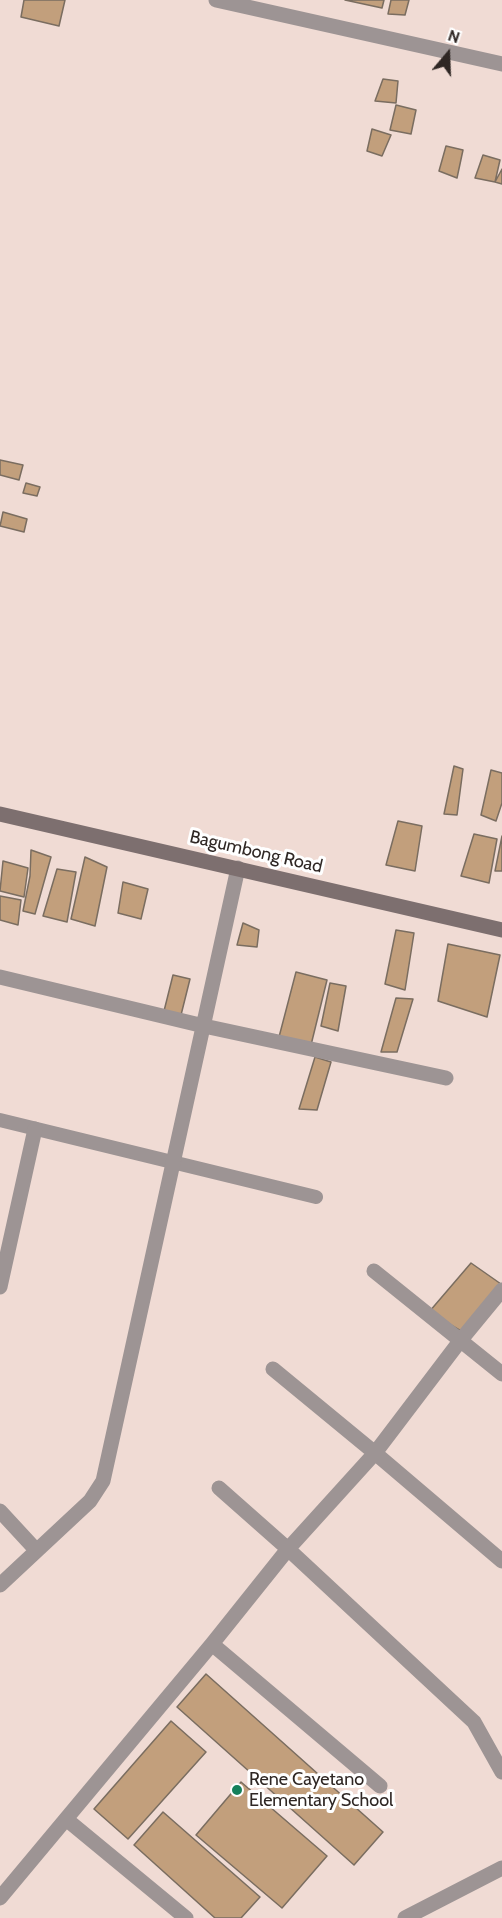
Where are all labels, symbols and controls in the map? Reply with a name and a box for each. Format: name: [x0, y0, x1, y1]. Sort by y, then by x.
north arrow: [418, 24, 478, 84]
text: N: [446, 26, 462, 47]
street label: Bagumbong Road: [188, 826, 324, 878]
place label: Rene Cayetano Elementary School: [249, 1769, 393, 1812]
marker: Rene Cayetano Elementary School: [230, 1783, 244, 1797]

